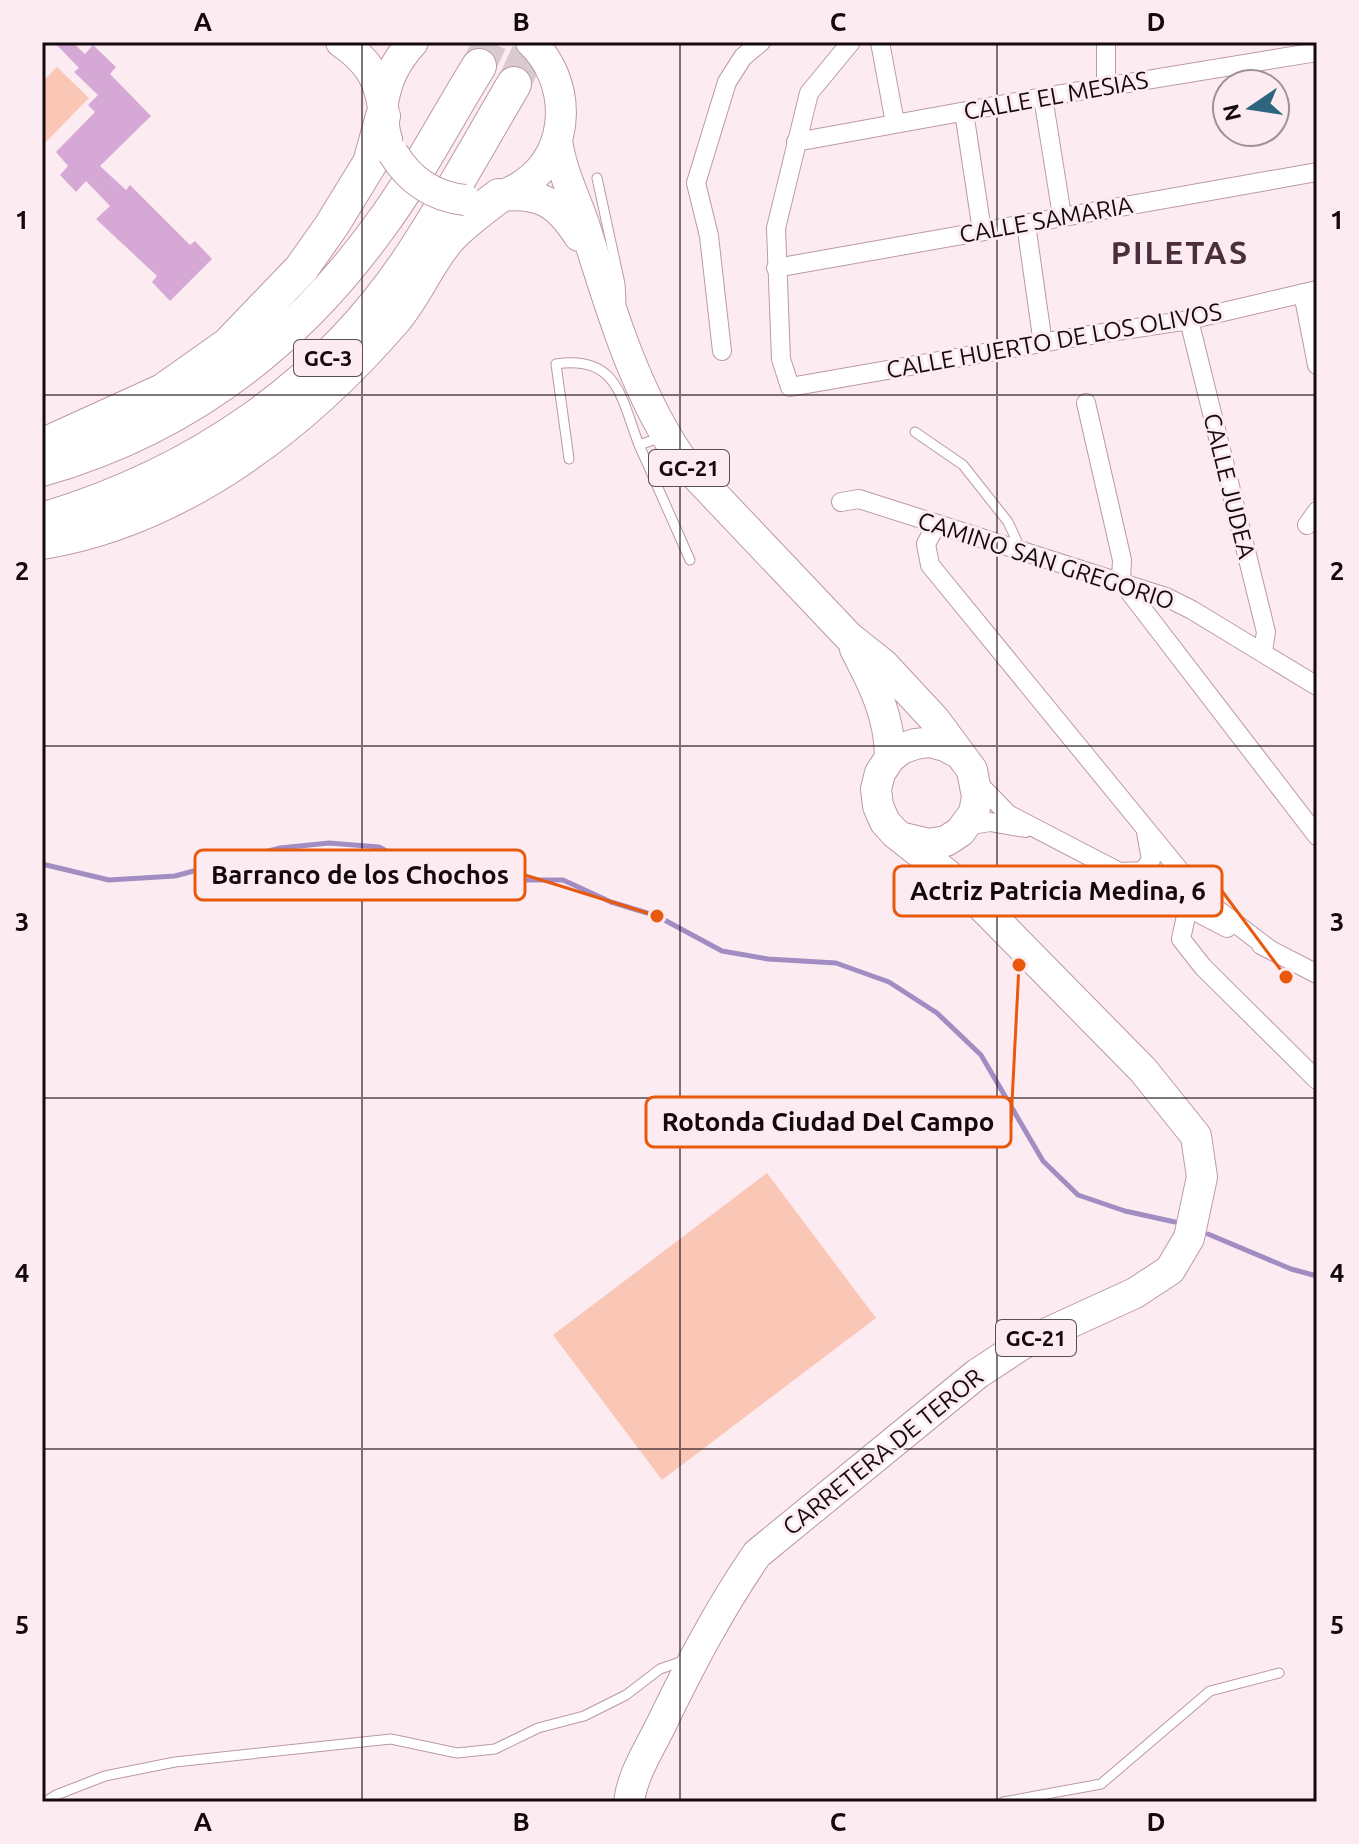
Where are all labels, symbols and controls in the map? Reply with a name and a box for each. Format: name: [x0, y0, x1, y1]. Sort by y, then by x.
text: A: [194, 7, 213, 36]
text: B: [512, 7, 530, 36]
text: C: [830, 7, 847, 36]
text: D: [1147, 7, 1165, 36]
street label: CALLE EL MESIAS: [961, 66, 1150, 125]
north arrow: [1211, 68, 1291, 148]
text: N: [1217, 102, 1245, 123]
street label: CALLE SAMARIA: [957, 191, 1135, 248]
text: 1: [15, 205, 29, 234]
text: 1: [1330, 205, 1344, 234]
district label: PILETAS: [1111, 234, 1249, 270]
street label: CALLE HUERTO DE LOS OLIVOS: [884, 298, 1224, 383]
road number: GC-3: [294, 340, 362, 376]
street label: CALLE JUDEA: [1198, 410, 1261, 562]
road number: GC-21: [649, 450, 729, 486]
street label: CAMINO SAN GREGORIO: [914, 506, 1178, 615]
text: 2: [15, 556, 29, 585]
text: 2: [1330, 556, 1344, 585]
callout: Barranco de los Chochos: [195, 850, 525, 900]
text: Barranco de los Chochos: [211, 860, 509, 889]
callout: Actriz Patricia Medina, 6: [894, 866, 1222, 916]
text: Actriz Patricia Medina, 6: [910, 876, 1206, 905]
text: 3: [15, 907, 29, 936]
text: 3: [1330, 907, 1344, 936]
callout: Rotonda Ciudad Del Campo: [646, 1097, 1011, 1147]
text: Rotonda Ciudad Del Campo: [662, 1107, 994, 1136]
text: 4: [15, 1258, 29, 1287]
text: 4: [1330, 1258, 1344, 1287]
road number: GC-21: [996, 1320, 1076, 1356]
street label: CARRETERA DE TEROR: [777, 1363, 988, 1540]
text: 5: [15, 1610, 29, 1639]
text: 5: [1330, 1610, 1344, 1639]
text: A: [194, 1807, 213, 1836]
text: B: [512, 1807, 530, 1836]
text: C: [830, 1807, 847, 1836]
text: D: [1147, 1807, 1165, 1836]

